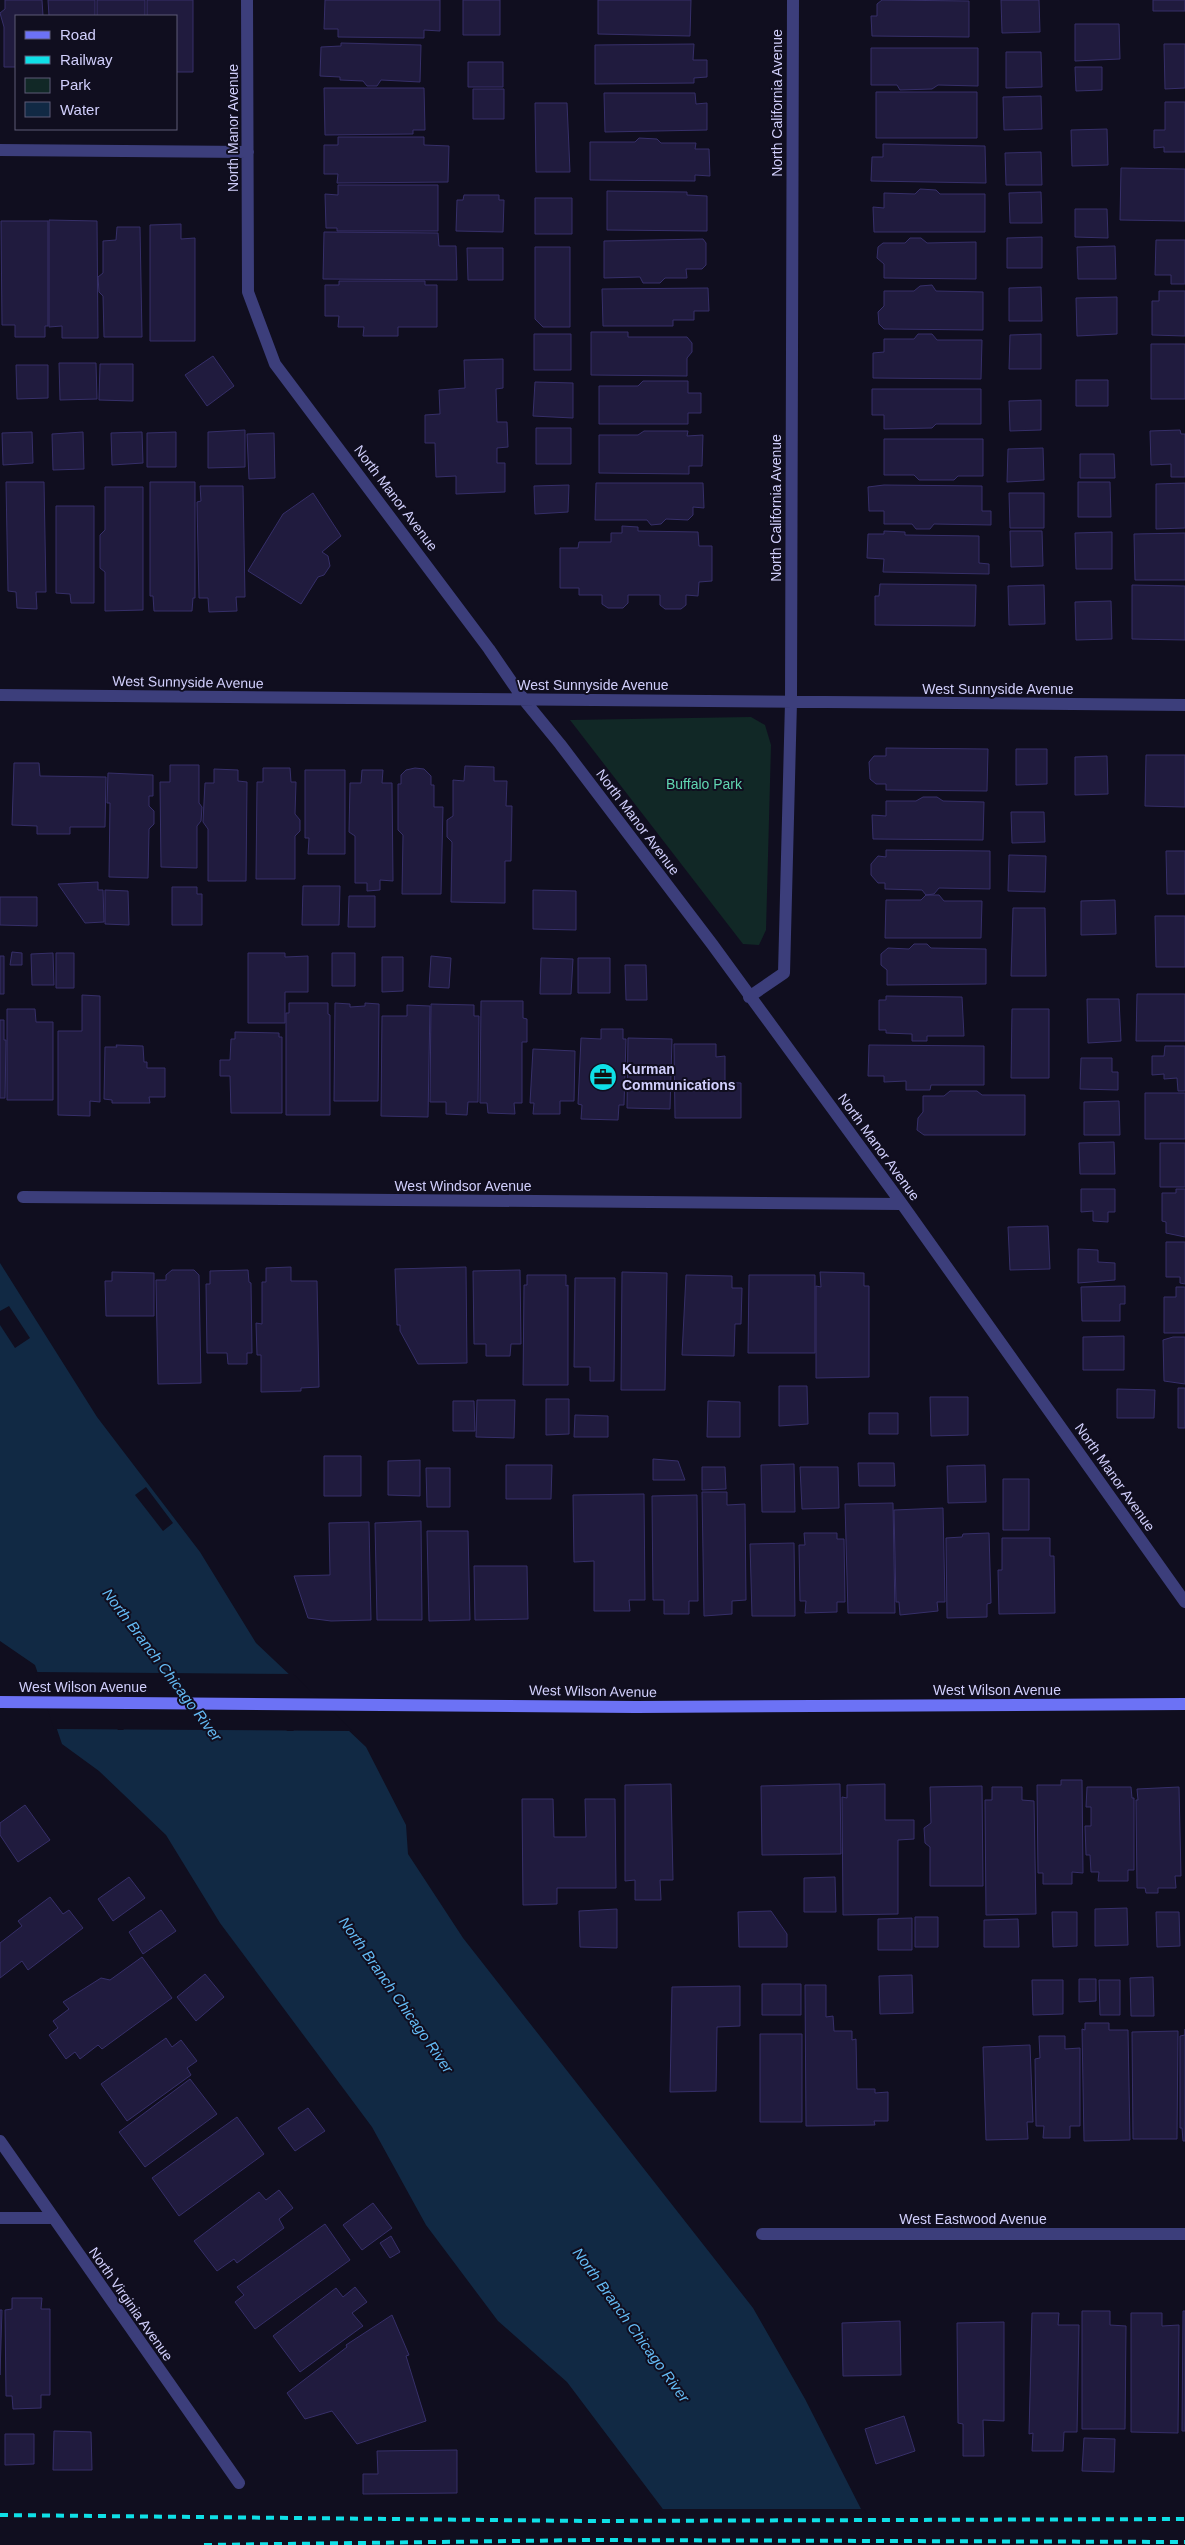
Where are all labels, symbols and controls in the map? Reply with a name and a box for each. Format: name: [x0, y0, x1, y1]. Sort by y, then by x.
legend: [15, 15, 178, 130]
text: Road: [60, 26, 96, 43]
street label: North California Avenue: [769, 29, 785, 177]
text: Railway: [60, 51, 113, 68]
street label: North Manor Avenue: [225, 64, 241, 192]
text: Park: [60, 76, 91, 93]
text: Water: [60, 101, 99, 118]
street label: North California Avenue: [768, 434, 784, 582]
street label: North Manor Avenue: [351, 442, 441, 554]
street label: West Sunnyside Avenue: [112, 673, 264, 691]
street label: West Sunnyside Avenue: [517, 677, 669, 693]
street label: West Sunnyside Avenue: [922, 681, 1074, 697]
street label: North Manor Avenue: [593, 766, 683, 878]
park label: Buffalo Park: [666, 776, 743, 792]
place label: Kurman Communications: [622, 1061, 736, 1093]
office icon: Kurman Communications: [588, 1062, 618, 1092]
street label: North Manor Avenue: [835, 1090, 923, 1204]
street label: West Windsor Avenue: [394, 1178, 532, 1194]
street label: North Manor Avenue: [1072, 1420, 1158, 1534]
water label: North Branch Chicago River: [99, 1585, 226, 1745]
street label: West Wilson Avenue: [19, 1679, 147, 1695]
street label: West Wilson Avenue: [529, 1682, 657, 1700]
street label: West Wilson Avenue: [933, 1682, 1061, 1698]
water label: North Branch Chicago River: [336, 1913, 458, 2077]
street label: West Eastwood Avenue: [899, 2211, 1047, 2227]
street label: North Virginia Avenue: [86, 2244, 176, 2364]
water label: North Branch Chicago River: [570, 2244, 694, 2406]

